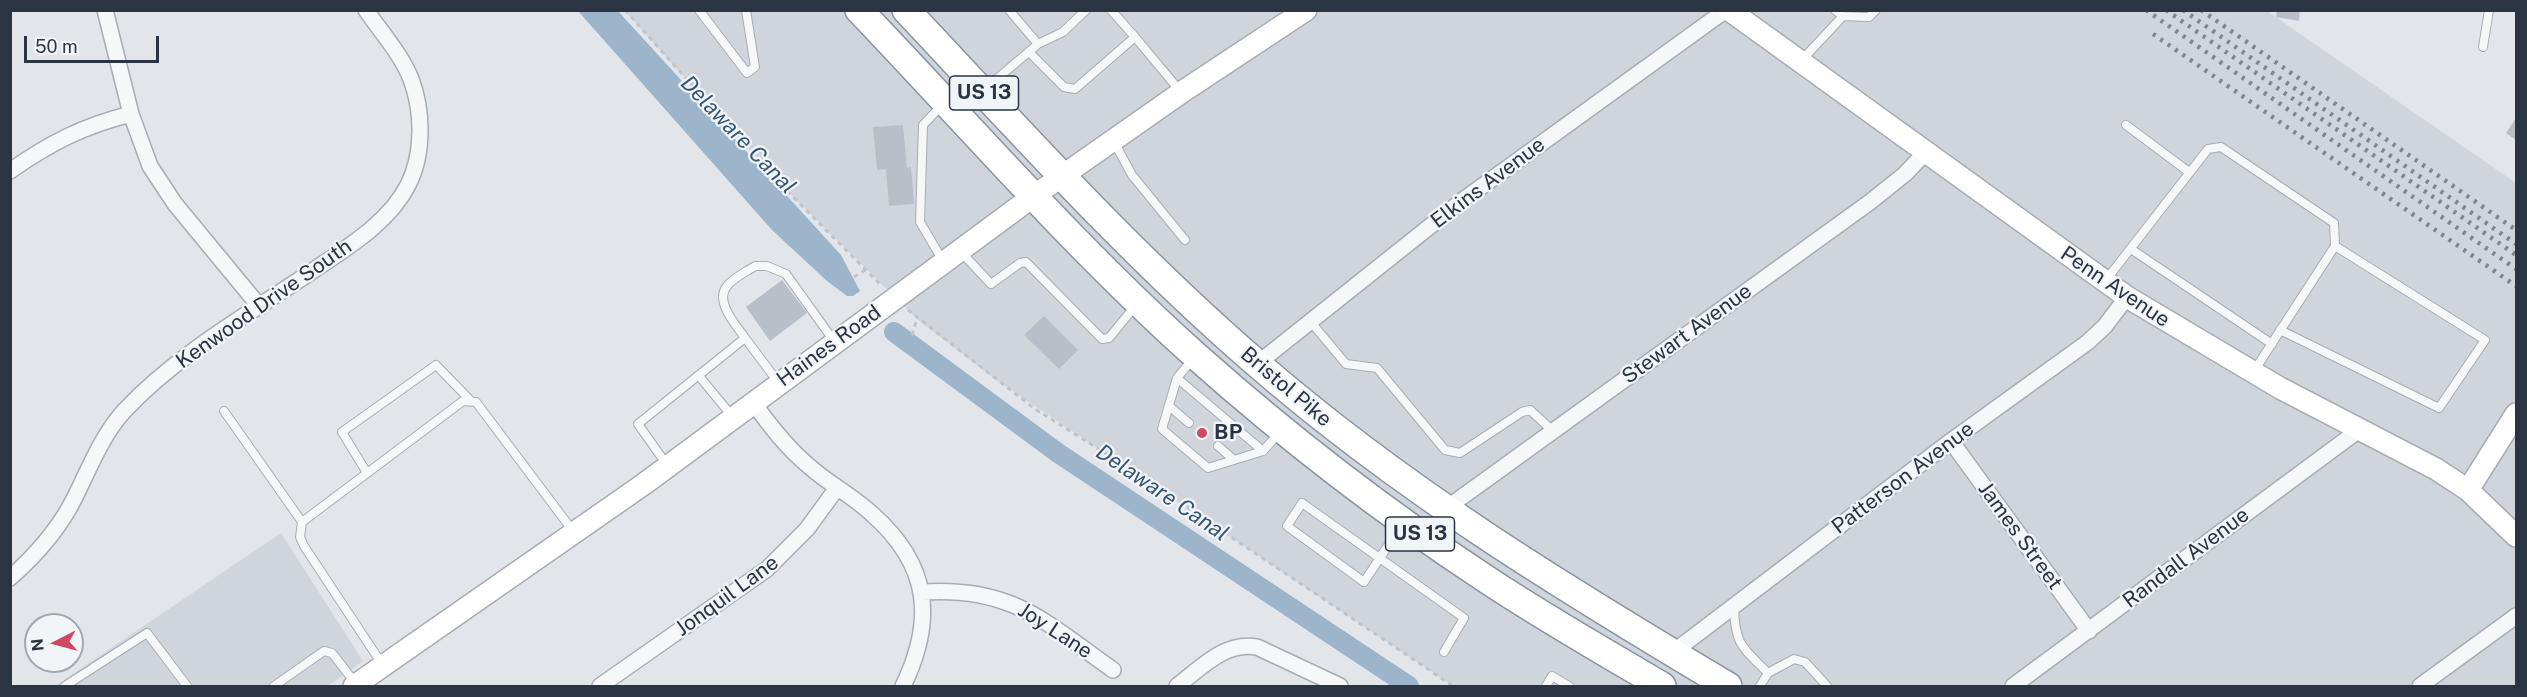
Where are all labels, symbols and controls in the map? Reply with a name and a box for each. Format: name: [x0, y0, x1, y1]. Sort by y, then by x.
scale bar: [27, 24, 162, 62]
text: 50 m: [35, 36, 78, 57]
water label: Delaware Canal: [675, 70, 801, 200]
road number: US 13: [950, 76, 1018, 110]
street label: Elkins Avenue: [1426, 132, 1550, 234]
street label: Kenwood Drive South: [171, 234, 357, 374]
street label: Penn Avenue: [2055, 241, 2175, 333]
street label: Stewart Avenue: [1617, 278, 1757, 390]
street label: Haines Road: [772, 300, 886, 392]
street label: Bristol Pike: [1235, 342, 1337, 432]
street label: Patterson Avenue: [1827, 416, 1979, 540]
place label: BP: [1214, 420, 1242, 446]
marker: BP: [1195, 426, 1209, 440]
water label: Delaware Canal: [1091, 439, 1233, 547]
street label: James Street: [1973, 477, 2067, 595]
street label: Randall Avenue: [2118, 502, 2254, 614]
road number: US 13: [1386, 517, 1454, 551]
street label: Jonquil Lane: [671, 550, 783, 642]
street label: Joy Lane: [1013, 598, 1097, 664]
north arrow: [24, 613, 84, 673]
text: N: [27, 638, 48, 652]

